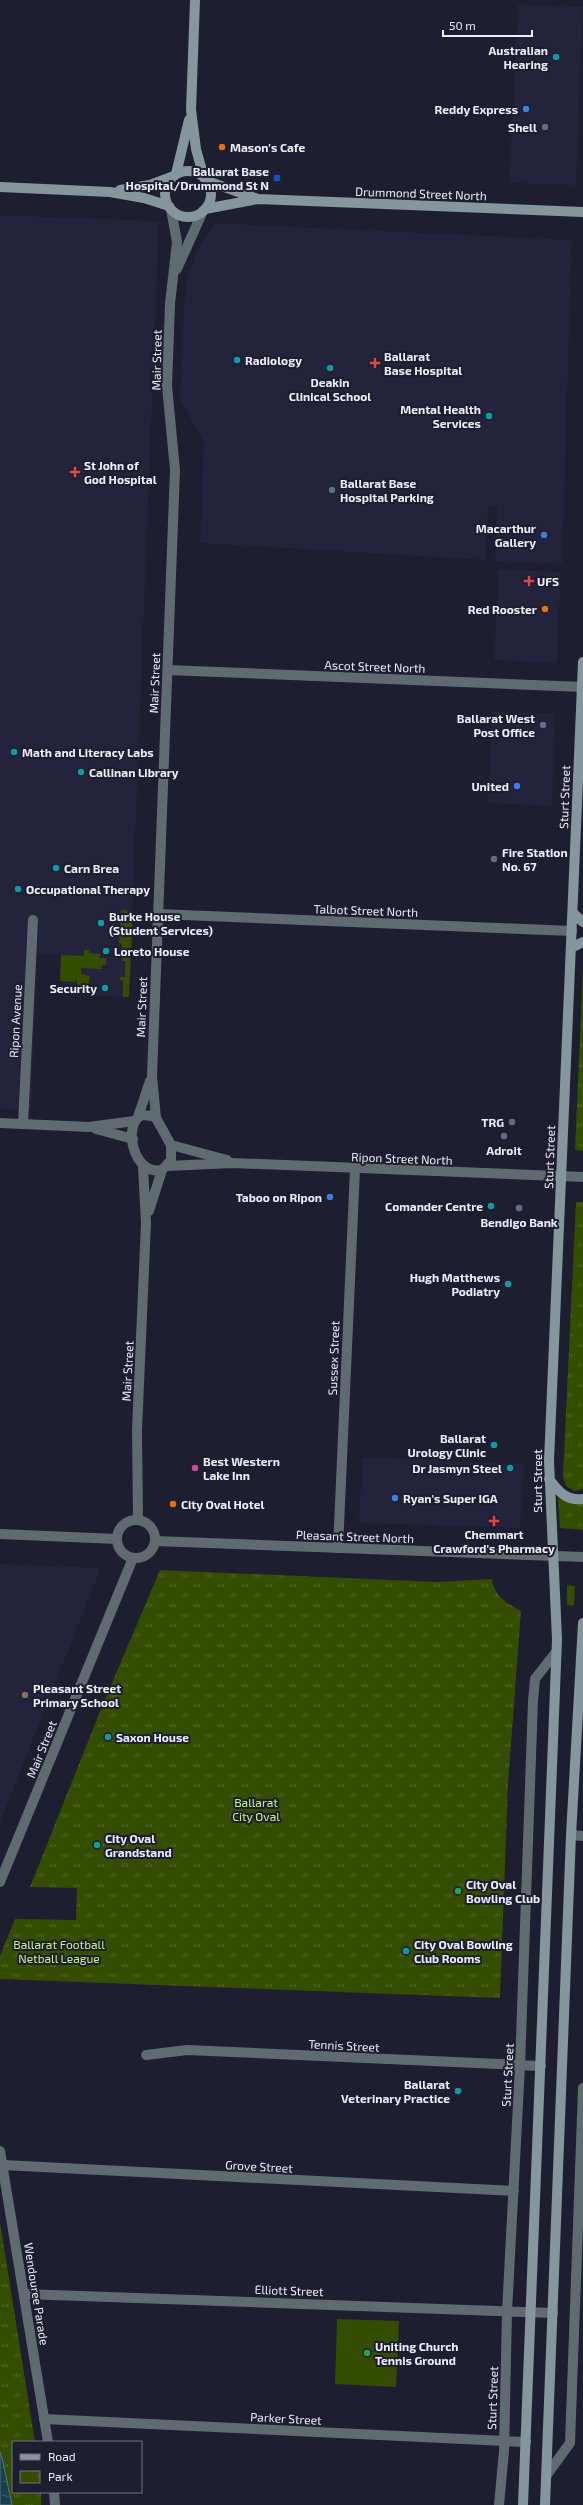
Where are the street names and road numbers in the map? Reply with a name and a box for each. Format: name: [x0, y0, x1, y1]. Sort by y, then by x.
street label: Drummond Street North: [355, 184, 487, 202]
street label: Mair Street: [148, 329, 164, 390]
street label: Mair Street: [146, 652, 162, 714]
street label: Ascot Street North: [324, 657, 426, 675]
street label: Sturt Street: [556, 765, 572, 829]
street label: Talbot Street North: [314, 901, 419, 919]
street label: Mair Street: [133, 976, 149, 1038]
street label: Ripon Avenue: [6, 984, 24, 1058]
street label: Sturt Street: [541, 1125, 557, 1189]
street label: Ripon Street North: [351, 1149, 453, 1167]
street label: Sussex Street: [325, 1320, 341, 1396]
street label: Mair Street: [118, 1340, 136, 1402]
street label: Sturt Street: [530, 1449, 544, 1513]
street label: Pleasant Street North: [296, 1527, 414, 1545]
street label: Mair Street: [23, 1718, 59, 1780]
street label: Tennis Street: [308, 2036, 380, 2054]
street label: Sturt Street: [498, 2043, 516, 2107]
street label: Grove Street: [225, 2157, 294, 2175]
street label: Wendouree Parade: [22, 2242, 52, 2346]
street label: Elliott Street: [254, 2282, 324, 2298]
street label: Sturt Street: [484, 2366, 500, 2430]
street label: Parker Street: [250, 2409, 322, 2427]

